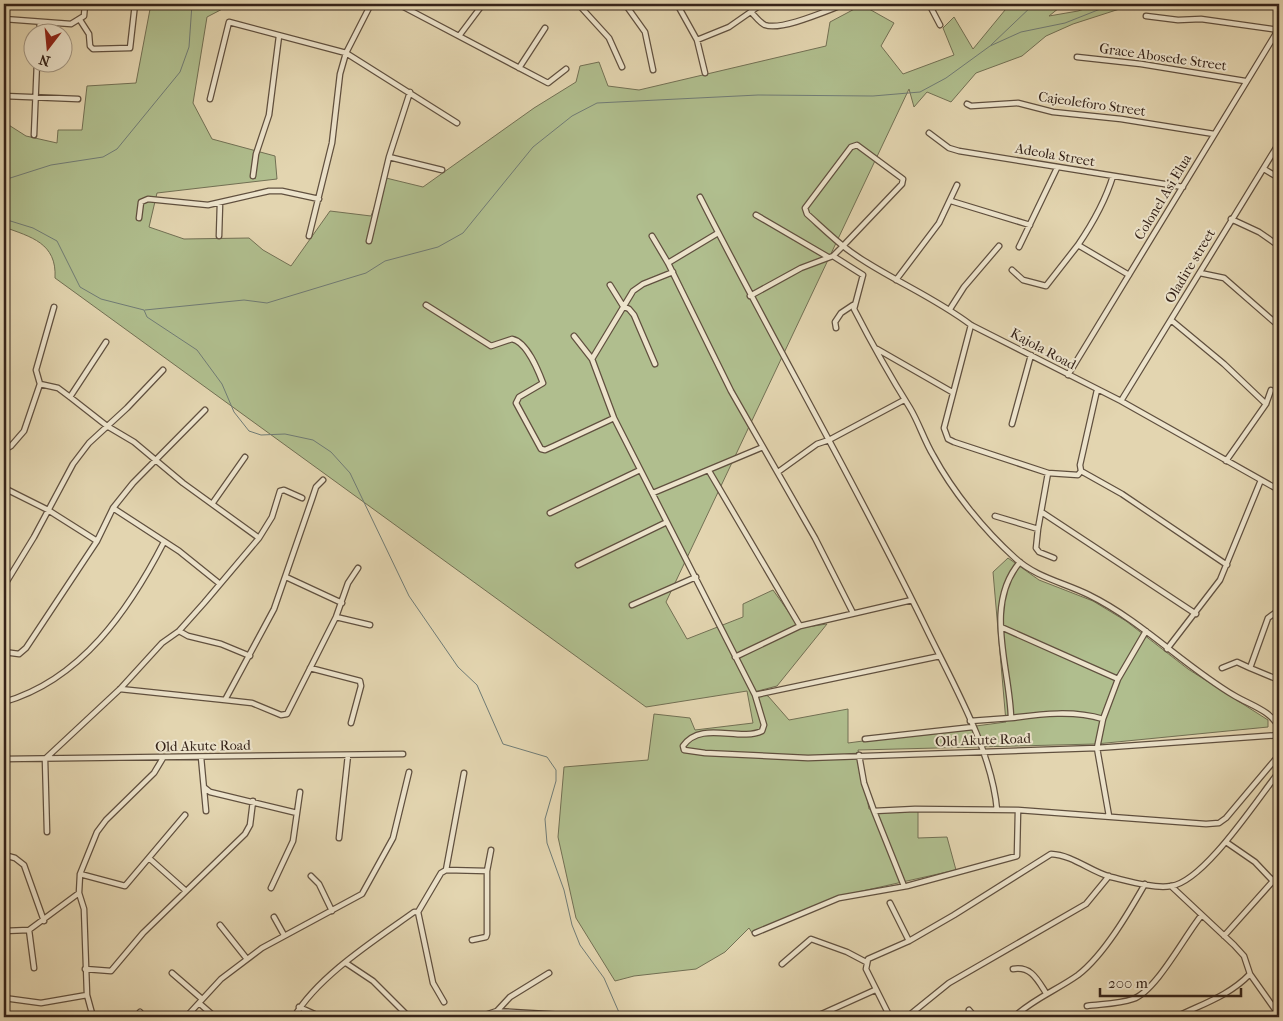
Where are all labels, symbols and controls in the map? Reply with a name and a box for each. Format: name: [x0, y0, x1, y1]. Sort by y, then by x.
north arrow: [22, 22, 72, 72]
street label: Grace Abosede Street: [1098, 40, 1228, 74]
text: N: [37, 50, 52, 70]
street label: Cajeoleforo Street: [1037, 88, 1147, 120]
street label: Adeola Street: [1013, 139, 1096, 170]
street label: Colonel Asi Elua: [1131, 151, 1196, 243]
street label: Oladire street: [1161, 226, 1219, 306]
street label: Kajola Road: [1007, 325, 1079, 374]
street label: Old Akute Road: [935, 730, 1032, 750]
street label: Old Akute Road: [155, 737, 251, 755]
scale bar: [1100, 966, 1242, 998]
text: 200 m: [1108, 974, 1148, 992]

